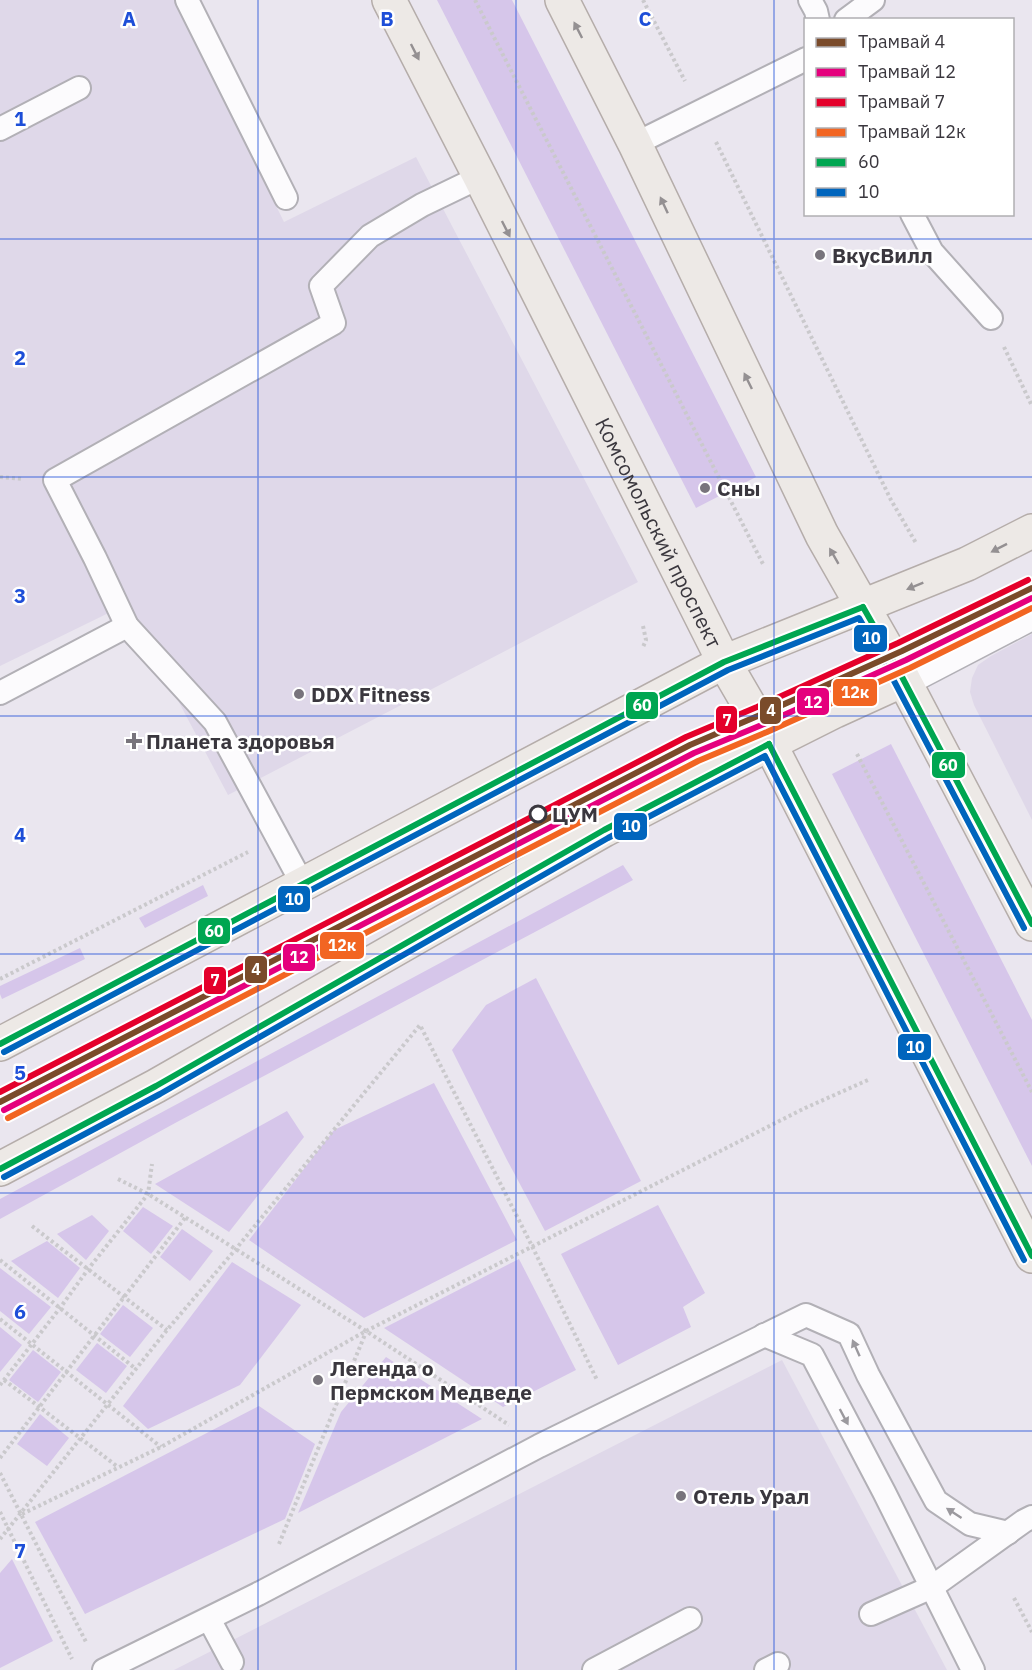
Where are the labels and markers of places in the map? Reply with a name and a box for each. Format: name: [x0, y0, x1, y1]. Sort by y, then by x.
place label: ВкусВилл: [832, 241, 933, 269]
marker: ВкусВилл: [813, 248, 827, 262]
place label: Сны: [717, 474, 761, 502]
marker: Сны: [698, 481, 712, 495]
place label: DDX Fitness: [311, 680, 430, 708]
marker: DDX Fitness: [292, 687, 306, 701]
place label: Планета здоровья: [146, 727, 335, 755]
marker: Планета здоровья: [127, 734, 141, 748]
place label: ЦУМ: [552, 800, 598, 828]
marker: ЦУМ: [529, 805, 547, 823]
place label: Легенда о Пермском Медведе: [330, 1354, 532, 1406]
marker: Легенда о Пермском Медведе: [311, 1373, 325, 1387]
place label: Отель Урал: [693, 1482, 809, 1510]
marker: Отель Урал: [674, 1489, 688, 1503]

